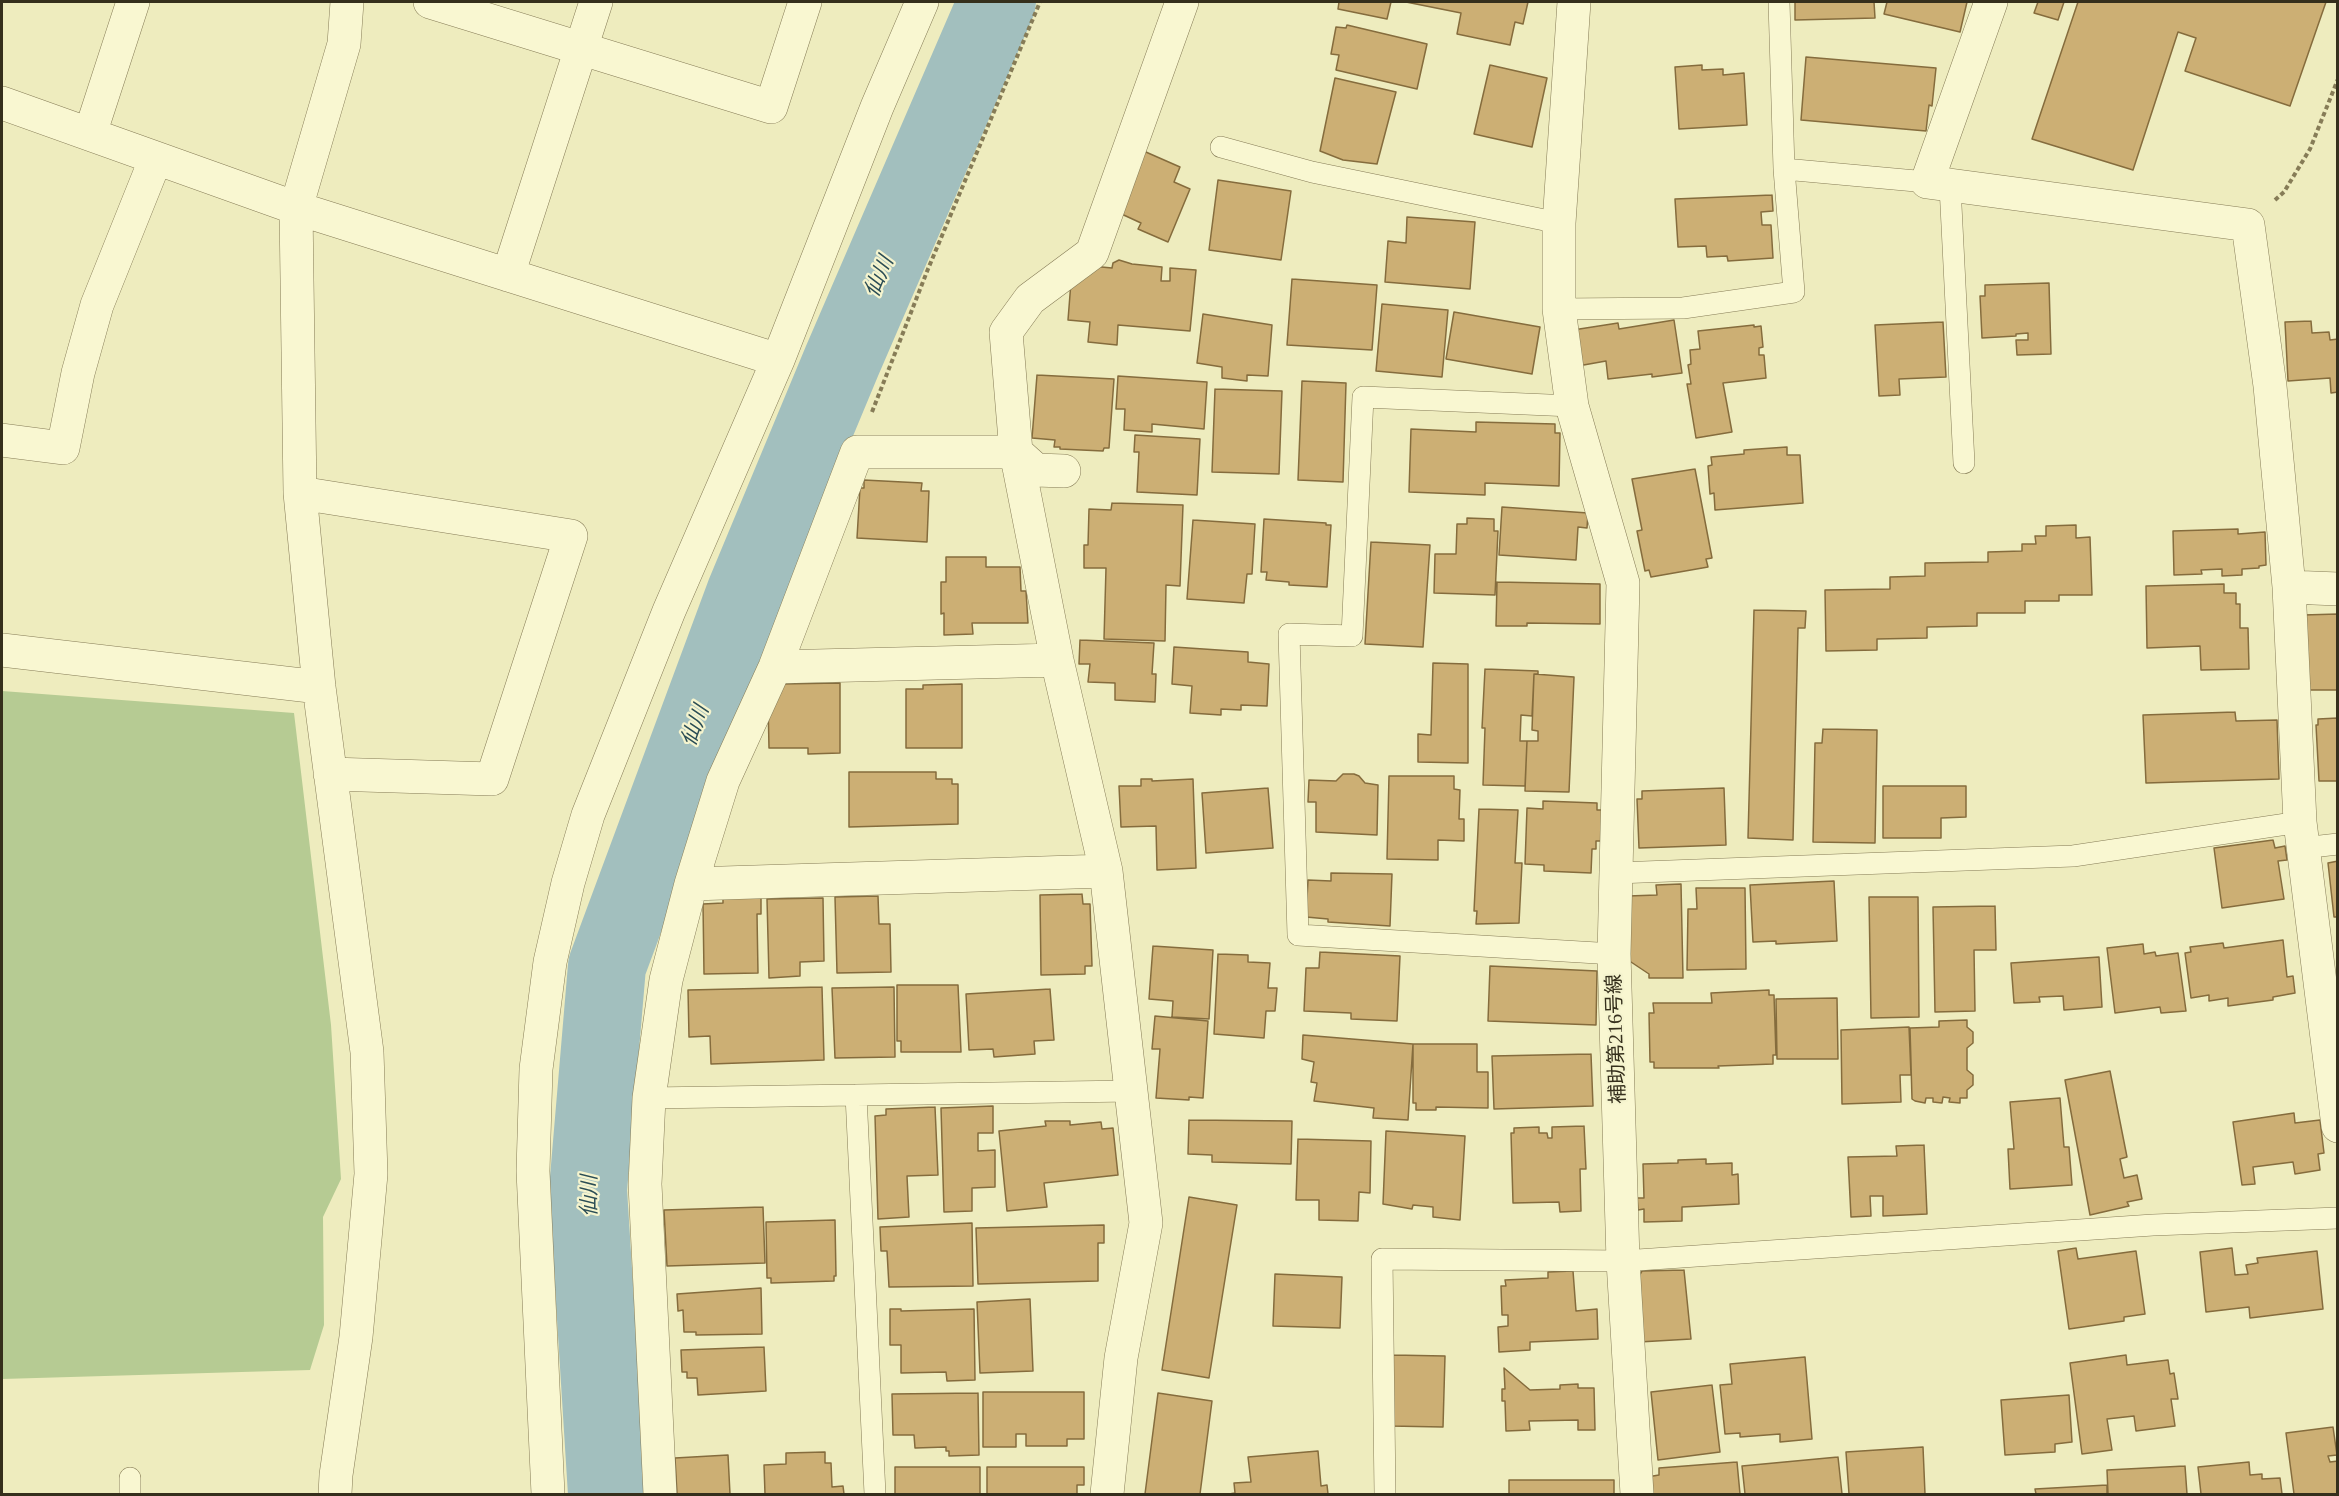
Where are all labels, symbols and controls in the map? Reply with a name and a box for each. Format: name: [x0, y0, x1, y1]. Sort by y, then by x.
water label: 仙川: [860, 253, 900, 301]
water label: 仙川: [677, 702, 715, 750]
street label: 補助第216号線: [1603, 974, 1631, 1104]
water label: 仙川: [577, 1175, 603, 1217]

